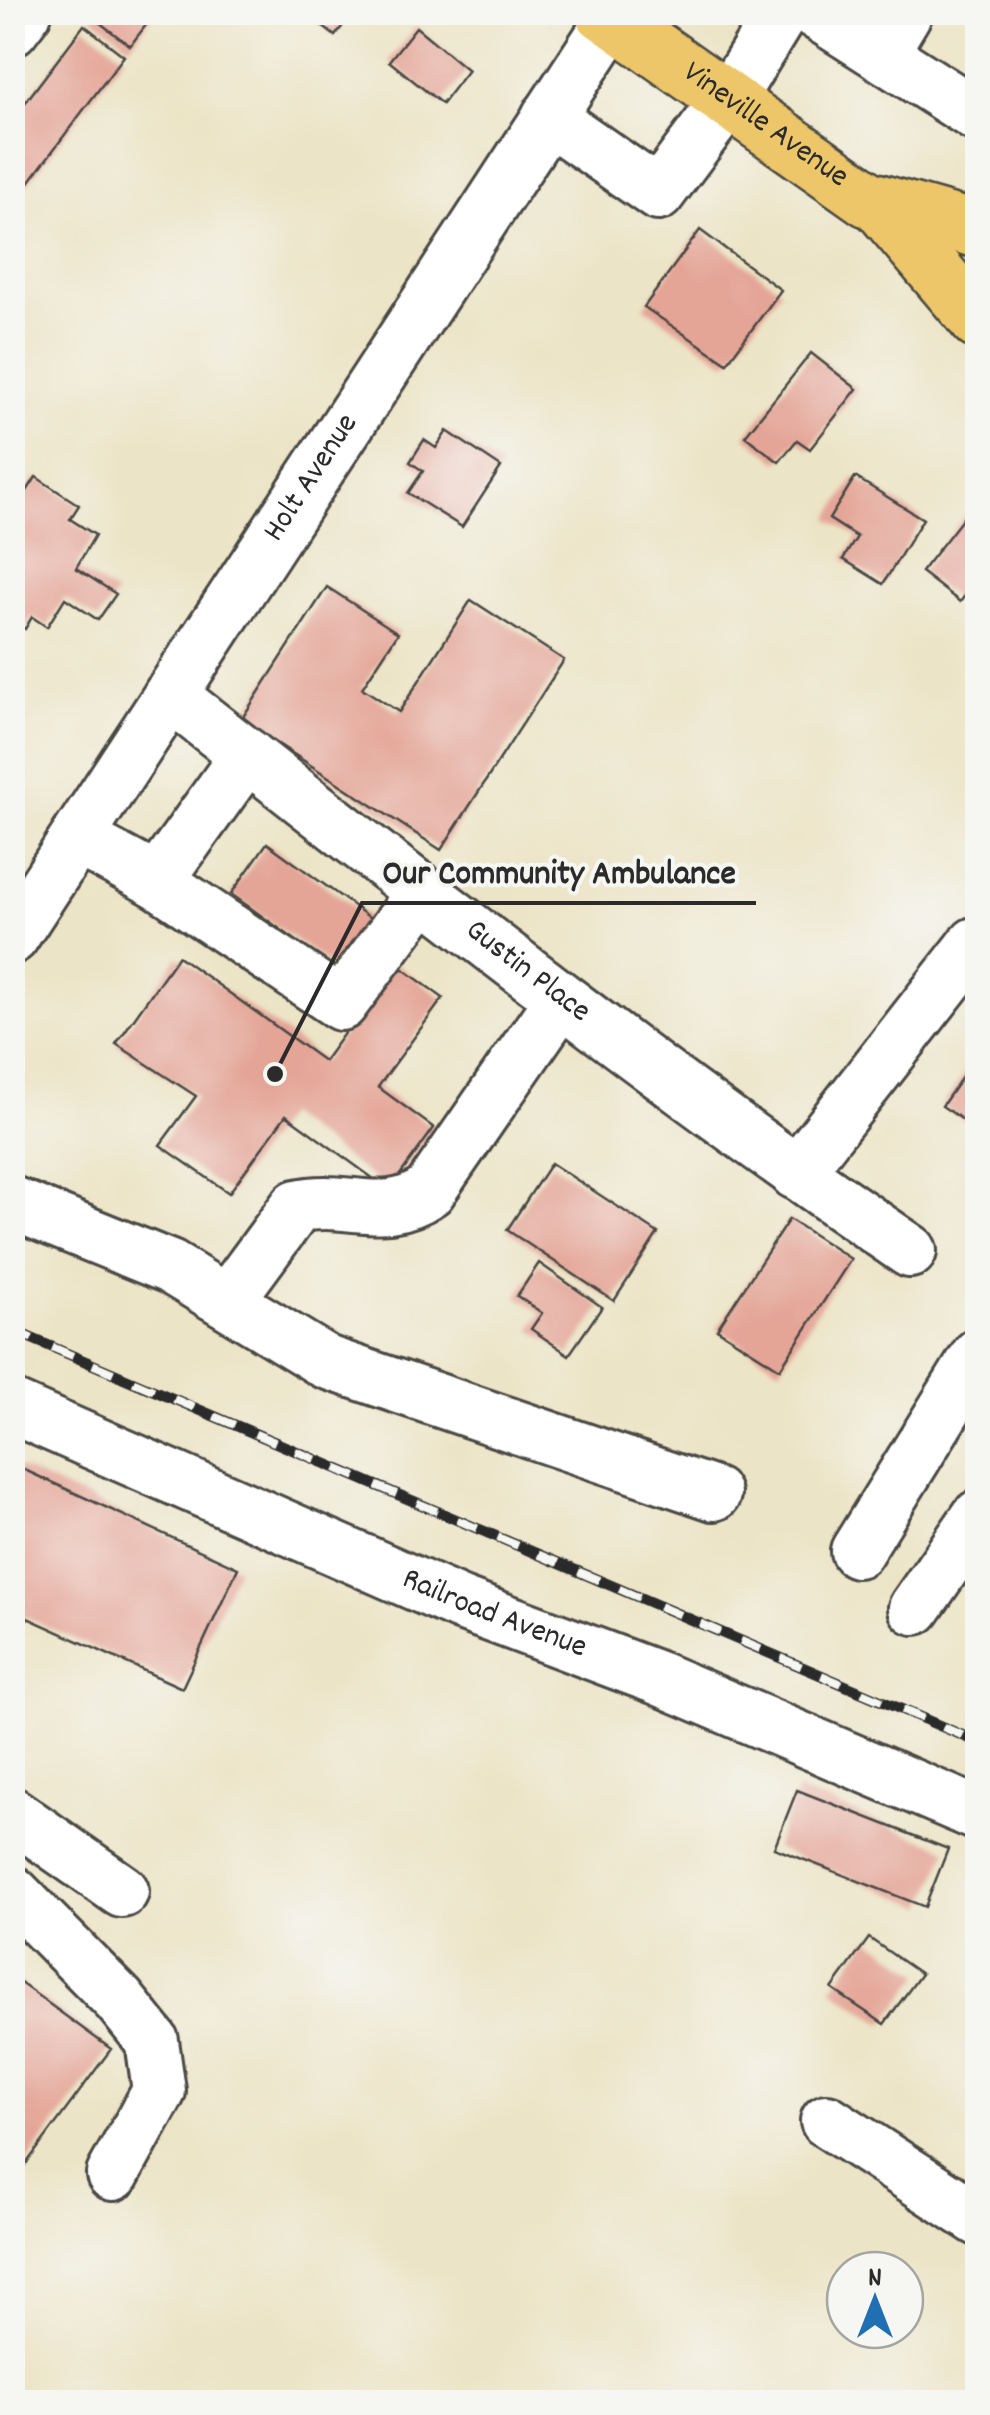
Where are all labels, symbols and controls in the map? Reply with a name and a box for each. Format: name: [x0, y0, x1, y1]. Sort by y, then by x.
street label: Vineville Avenue: [672, 52, 857, 201]
street label: Holt Avenue: [253, 405, 371, 552]
callout: Our Community Ambulance: [362, 838, 756, 903]
text: Our Community Ambulance: [382, 851, 736, 901]
street label: Gustin Place: [454, 909, 599, 1035]
street label: Railroad Avenue: [394, 1558, 593, 1672]
north arrow: [825, 2250, 925, 2350]
text: N: [868, 2260, 882, 2300]

